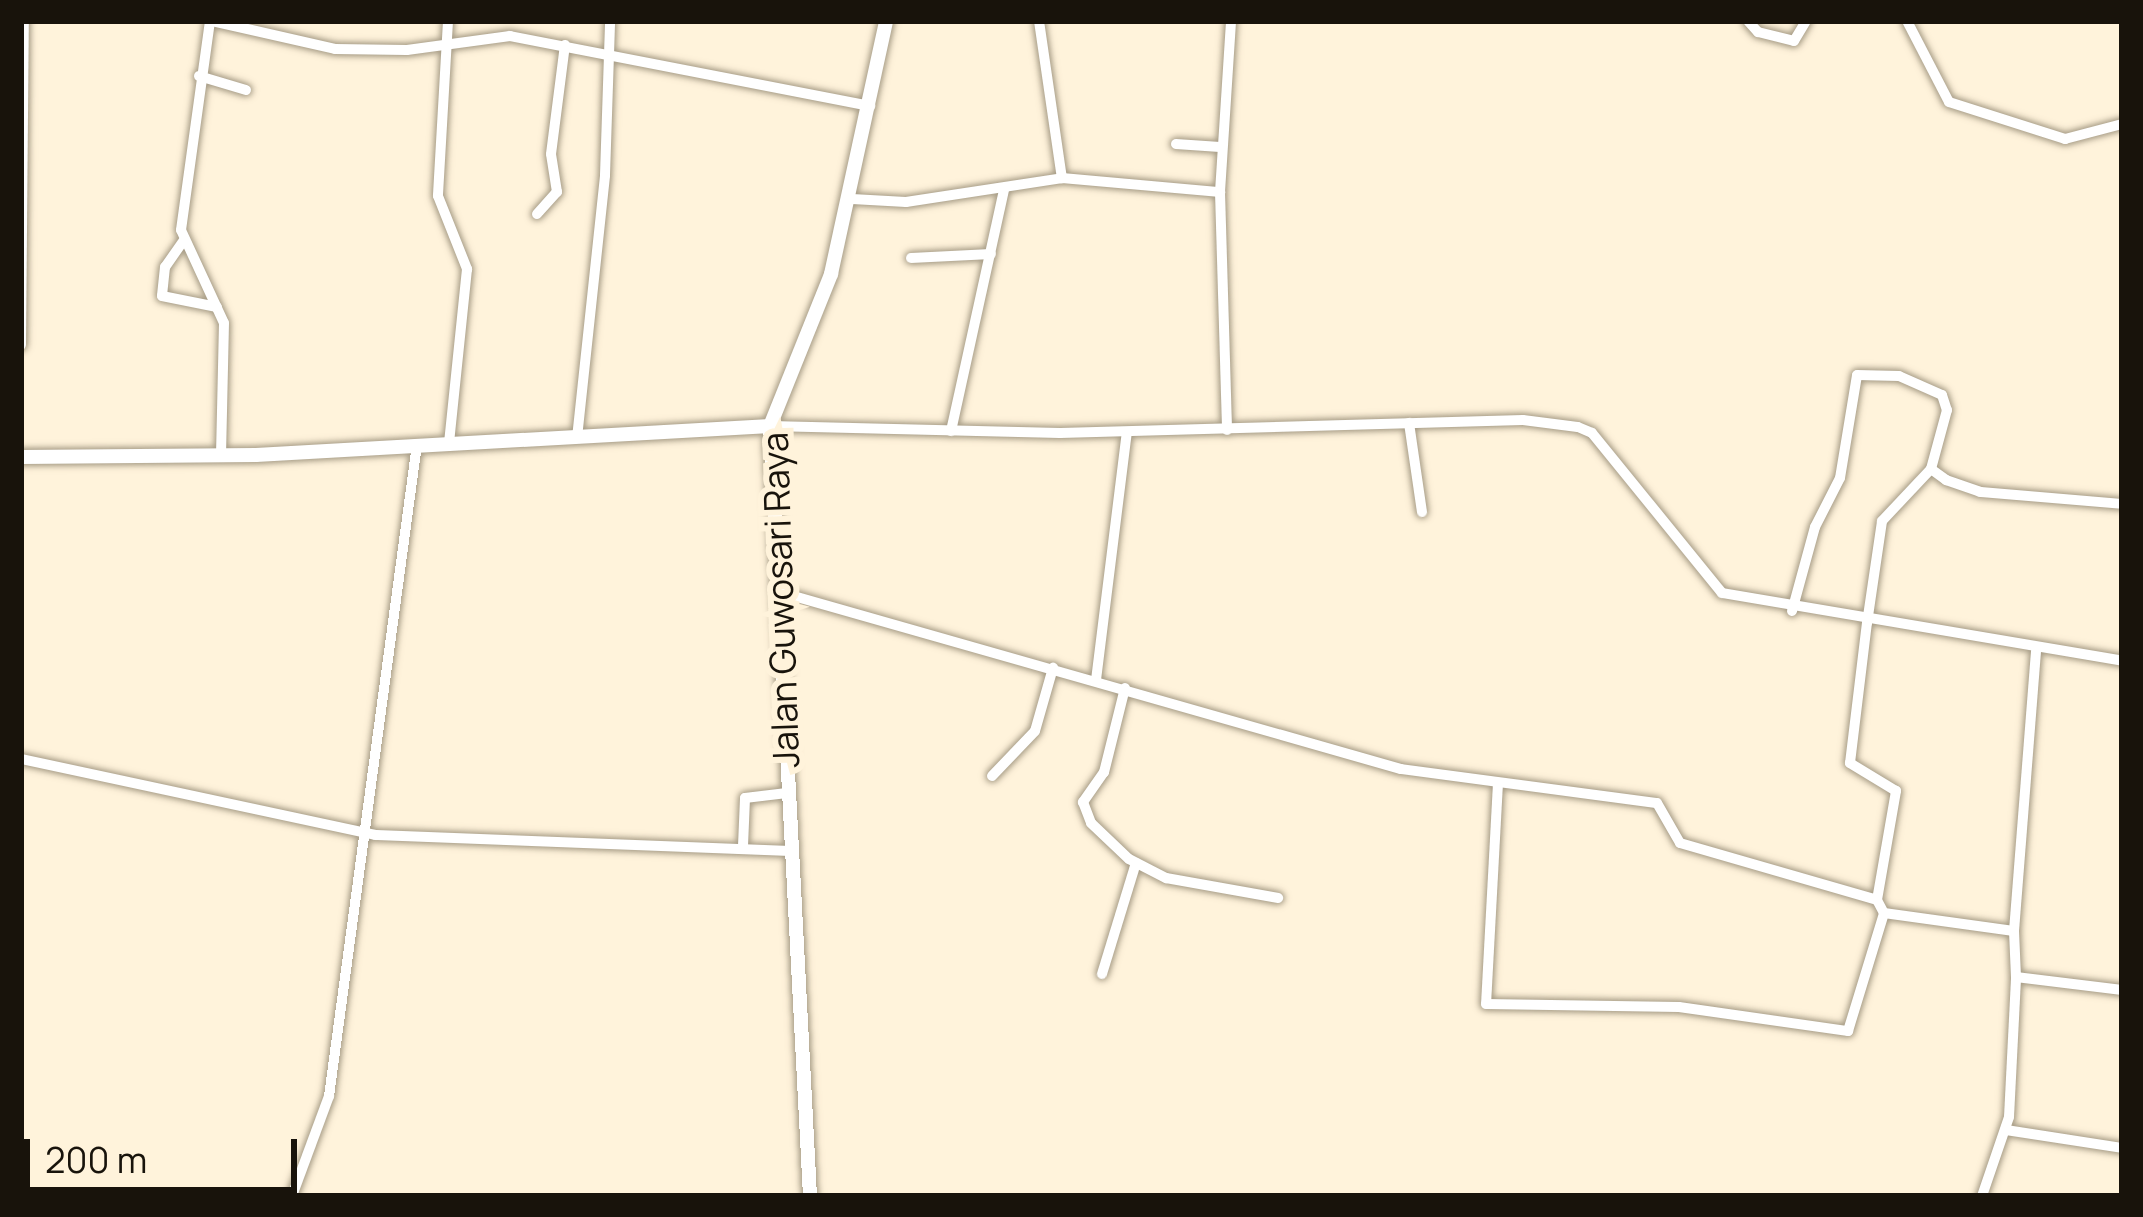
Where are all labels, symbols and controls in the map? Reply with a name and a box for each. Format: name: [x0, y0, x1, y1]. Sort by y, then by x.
street label: Jalan Guwosari Raya: [753, 431, 807, 769]
scale bar: [30, 1115, 303, 1189]
text: 200 m: [45, 1135, 147, 1184]

